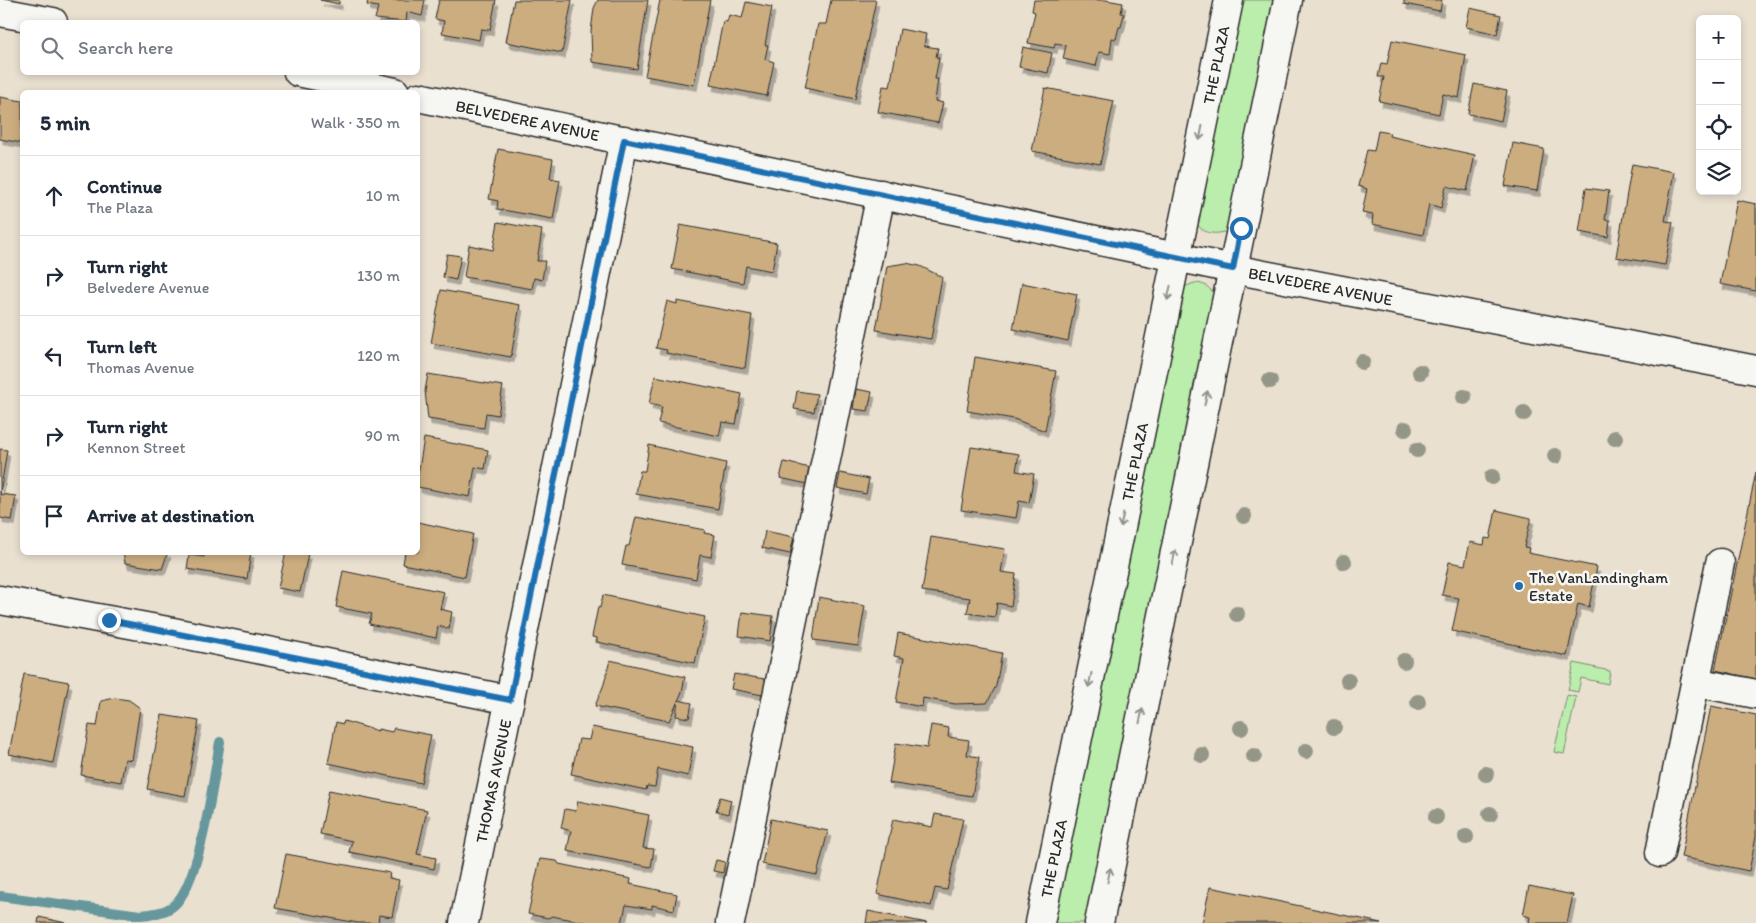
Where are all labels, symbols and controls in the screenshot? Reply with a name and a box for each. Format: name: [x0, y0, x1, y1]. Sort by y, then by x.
map controls: [1696, 15, 1741, 195]
button: +: [1696, 15, 1741, 60]
search box: [20, 20, 420, 75]
street label: THE PLAZA: [1199, 24, 1234, 106]
icon: search: [38, 34, 66, 62]
text: Search here: [78, 36, 173, 59]
button: −: [1696, 60, 1741, 105]
street label: BELVEDERE AVENUE: [454, 96, 601, 145]
button: locate: [1696, 105, 1741, 150]
text: 5 min: [40, 110, 90, 135]
text: Walk · 350 m: [311, 113, 400, 132]
one-way arrow: [1196, 125, 1206, 141]
button: layers: [1696, 150, 1741, 195]
text: Continue: [87, 175, 162, 198]
icon: ahead: [40, 182, 68, 210]
text: 10 m: [366, 186, 400, 205]
text: The Plaza: [87, 198, 153, 217]
route start: [1230, 217, 1253, 240]
text: Turn right: [87, 255, 168, 278]
icon: right: [40, 262, 68, 290]
street label: BELVEDERE AVENUE: [1247, 263, 1394, 310]
text: 130 m: [357, 266, 400, 285]
text: Belvedere Avenue: [87, 278, 209, 297]
one-way arrow: [1163, 284, 1173, 300]
text: Turn left: [87, 335, 157, 358]
icon: left: [40, 342, 68, 370]
text: 120 m: [357, 346, 400, 365]
text: Thomas Avenue: [87, 358, 194, 377]
one-way arrow: [1202, 390, 1211, 406]
text: Turn right: [87, 415, 168, 438]
street label: THE PLAZA: [1118, 421, 1152, 503]
icon: right: [40, 422, 68, 450]
text: 90 m: [365, 426, 400, 445]
text: Kennon Street: [87, 438, 186, 457]
icon: arrive: [40, 502, 68, 530]
text: Arrive at destination: [87, 504, 254, 527]
one-way arrow: [1117, 512, 1126, 528]
one-way arrow: [1169, 549, 1179, 565]
place label: The VanLandingham Estate: [1529, 568, 1668, 605]
marker: The VanLandingham Estate: [1513, 580, 1525, 592]
route end: [98, 609, 121, 632]
one-way arrow: [1084, 671, 1094, 687]
one-way arrow: [1137, 708, 1146, 724]
street label: THOMAS AVENUE: [472, 717, 515, 845]
street label: THE PLAZA: [1036, 818, 1071, 899]
one-way arrow: [1104, 868, 1114, 884]

